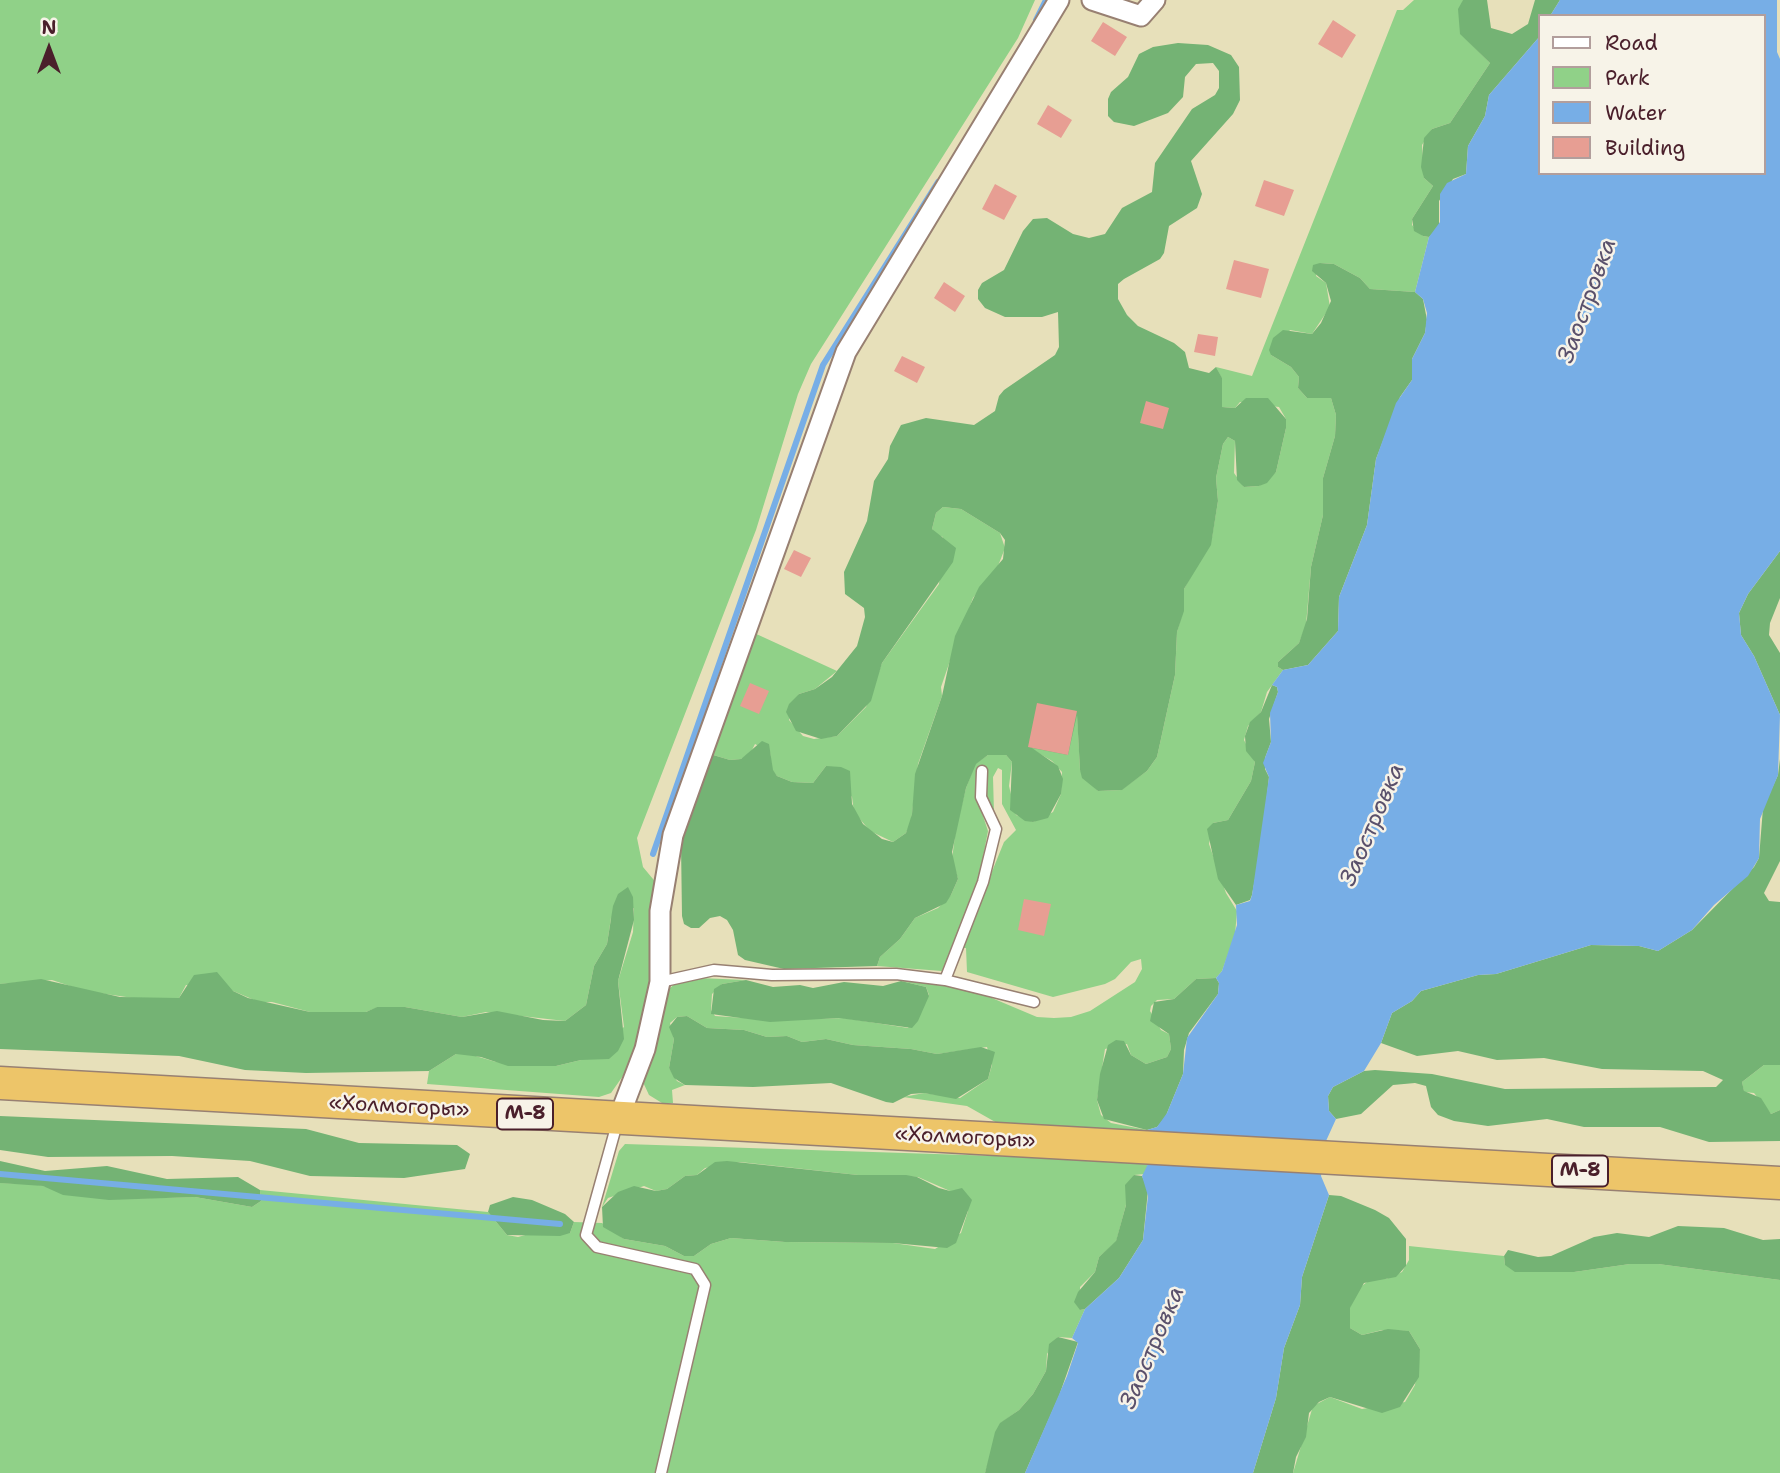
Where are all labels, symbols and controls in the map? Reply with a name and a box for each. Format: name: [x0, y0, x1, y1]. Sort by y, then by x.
north arrow: [14, 14, 84, 84]
legend: [1538, 14, 1766, 175]
text: N: [41, 15, 57, 40]
text: Road: [1605, 29, 1658, 57]
text: Park: [1605, 64, 1650, 92]
text: Water: [1605, 99, 1667, 127]
text: Building: [1605, 134, 1685, 162]
water label: Заостровка: [1553, 235, 1623, 367]
water label: Заостровка: [1335, 760, 1411, 890]
street label: «Холмогоры»: [328, 1091, 470, 1123]
road number: М-8: [497, 1098, 553, 1130]
street label: «Холмогоры»: [894, 1122, 1036, 1154]
road number: М-8: [1552, 1156, 1608, 1186]
water label: Заостровка: [1115, 1283, 1191, 1413]

